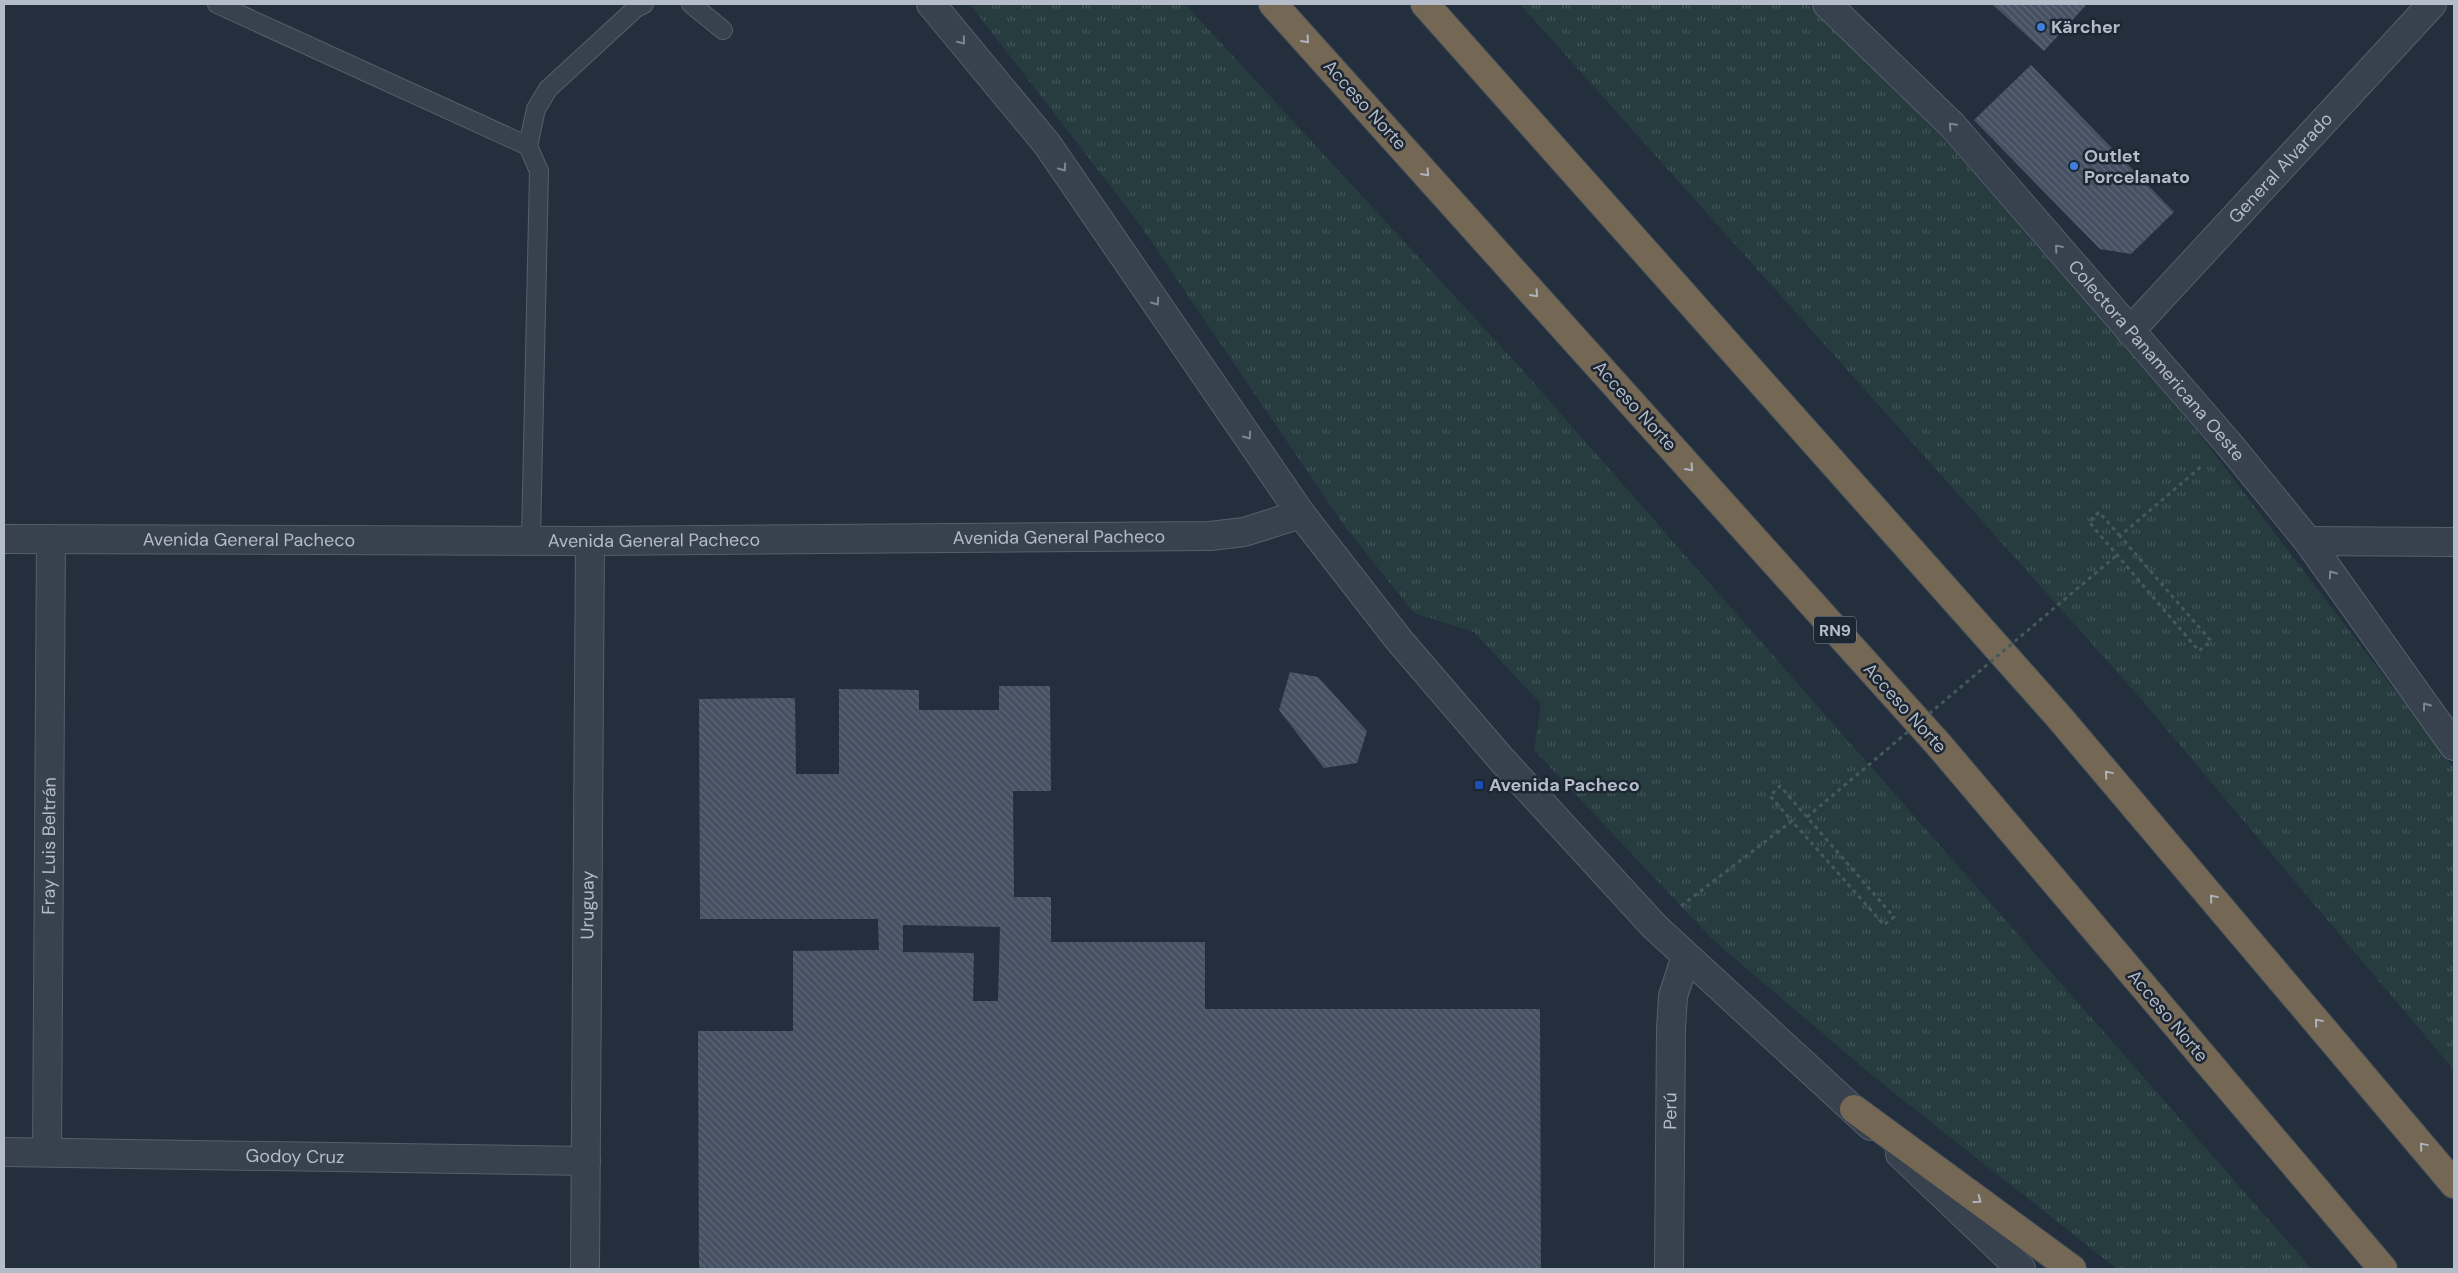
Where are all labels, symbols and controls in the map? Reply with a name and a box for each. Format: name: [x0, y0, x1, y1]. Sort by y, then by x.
place label: Kärcher: [2051, 15, 2120, 39]
marker: Kärcher: [2035, 21, 2047, 33]
one-way arrow: [1300, 34, 1309, 43]
one-way arrow: [957, 36, 966, 45]
street label: Acceso Norte: [1318, 55, 1412, 155]
street label: General Alvarado: [2223, 107, 2338, 229]
one-way arrow: [1949, 122, 1958, 131]
place label: Outlet Porcelanato: [2084, 144, 2190, 189]
marker: Outlet Porcelanato: [2068, 160, 2080, 172]
one-way arrow: [1057, 163, 1066, 172]
one-way arrow: [1420, 168, 1429, 177]
one-way arrow: [2056, 245, 2064, 254]
street label: Colectora Panamericana Oeste: [2063, 255, 2250, 466]
one-way arrow: [1529, 289, 1538, 298]
one-way arrow: [1150, 296, 1159, 306]
street label: Acceso Norte: [1588, 356, 1682, 456]
one-way arrow: [1242, 430, 1251, 440]
one-way arrow: [1684, 462, 1693, 471]
street label: Avenida General Pacheco: [953, 524, 1165, 550]
street label: Avenida General Pacheco: [143, 527, 355, 552]
street label: Avenida General Pacheco: [548, 528, 760, 553]
one-way arrow: [2329, 570, 2338, 579]
road number: RN9: [1814, 616, 1856, 644]
street label: Acceso Norte: [1858, 658, 1952, 758]
one-way arrow: [2423, 702, 2432, 712]
one-way arrow: [2105, 771, 2114, 780]
place label: Avenida Pacheco: [1489, 773, 1640, 797]
street label: Fray Luis Beltrán: [37, 777, 61, 915]
marker: Avenida Pacheco: [1473, 779, 1485, 791]
street label: Uruguay: [575, 871, 600, 939]
one-way arrow: [2210, 895, 2219, 904]
street label: Acceso Norte: [2122, 965, 2214, 1067]
one-way arrow: [2314, 1019, 2323, 1028]
street label: Perú: [1658, 1092, 1682, 1130]
one-way arrow: [2419, 1143, 2428, 1152]
street label: Godoy Cruz: [245, 1144, 344, 1169]
one-way arrow: [1972, 1194, 1982, 1203]

